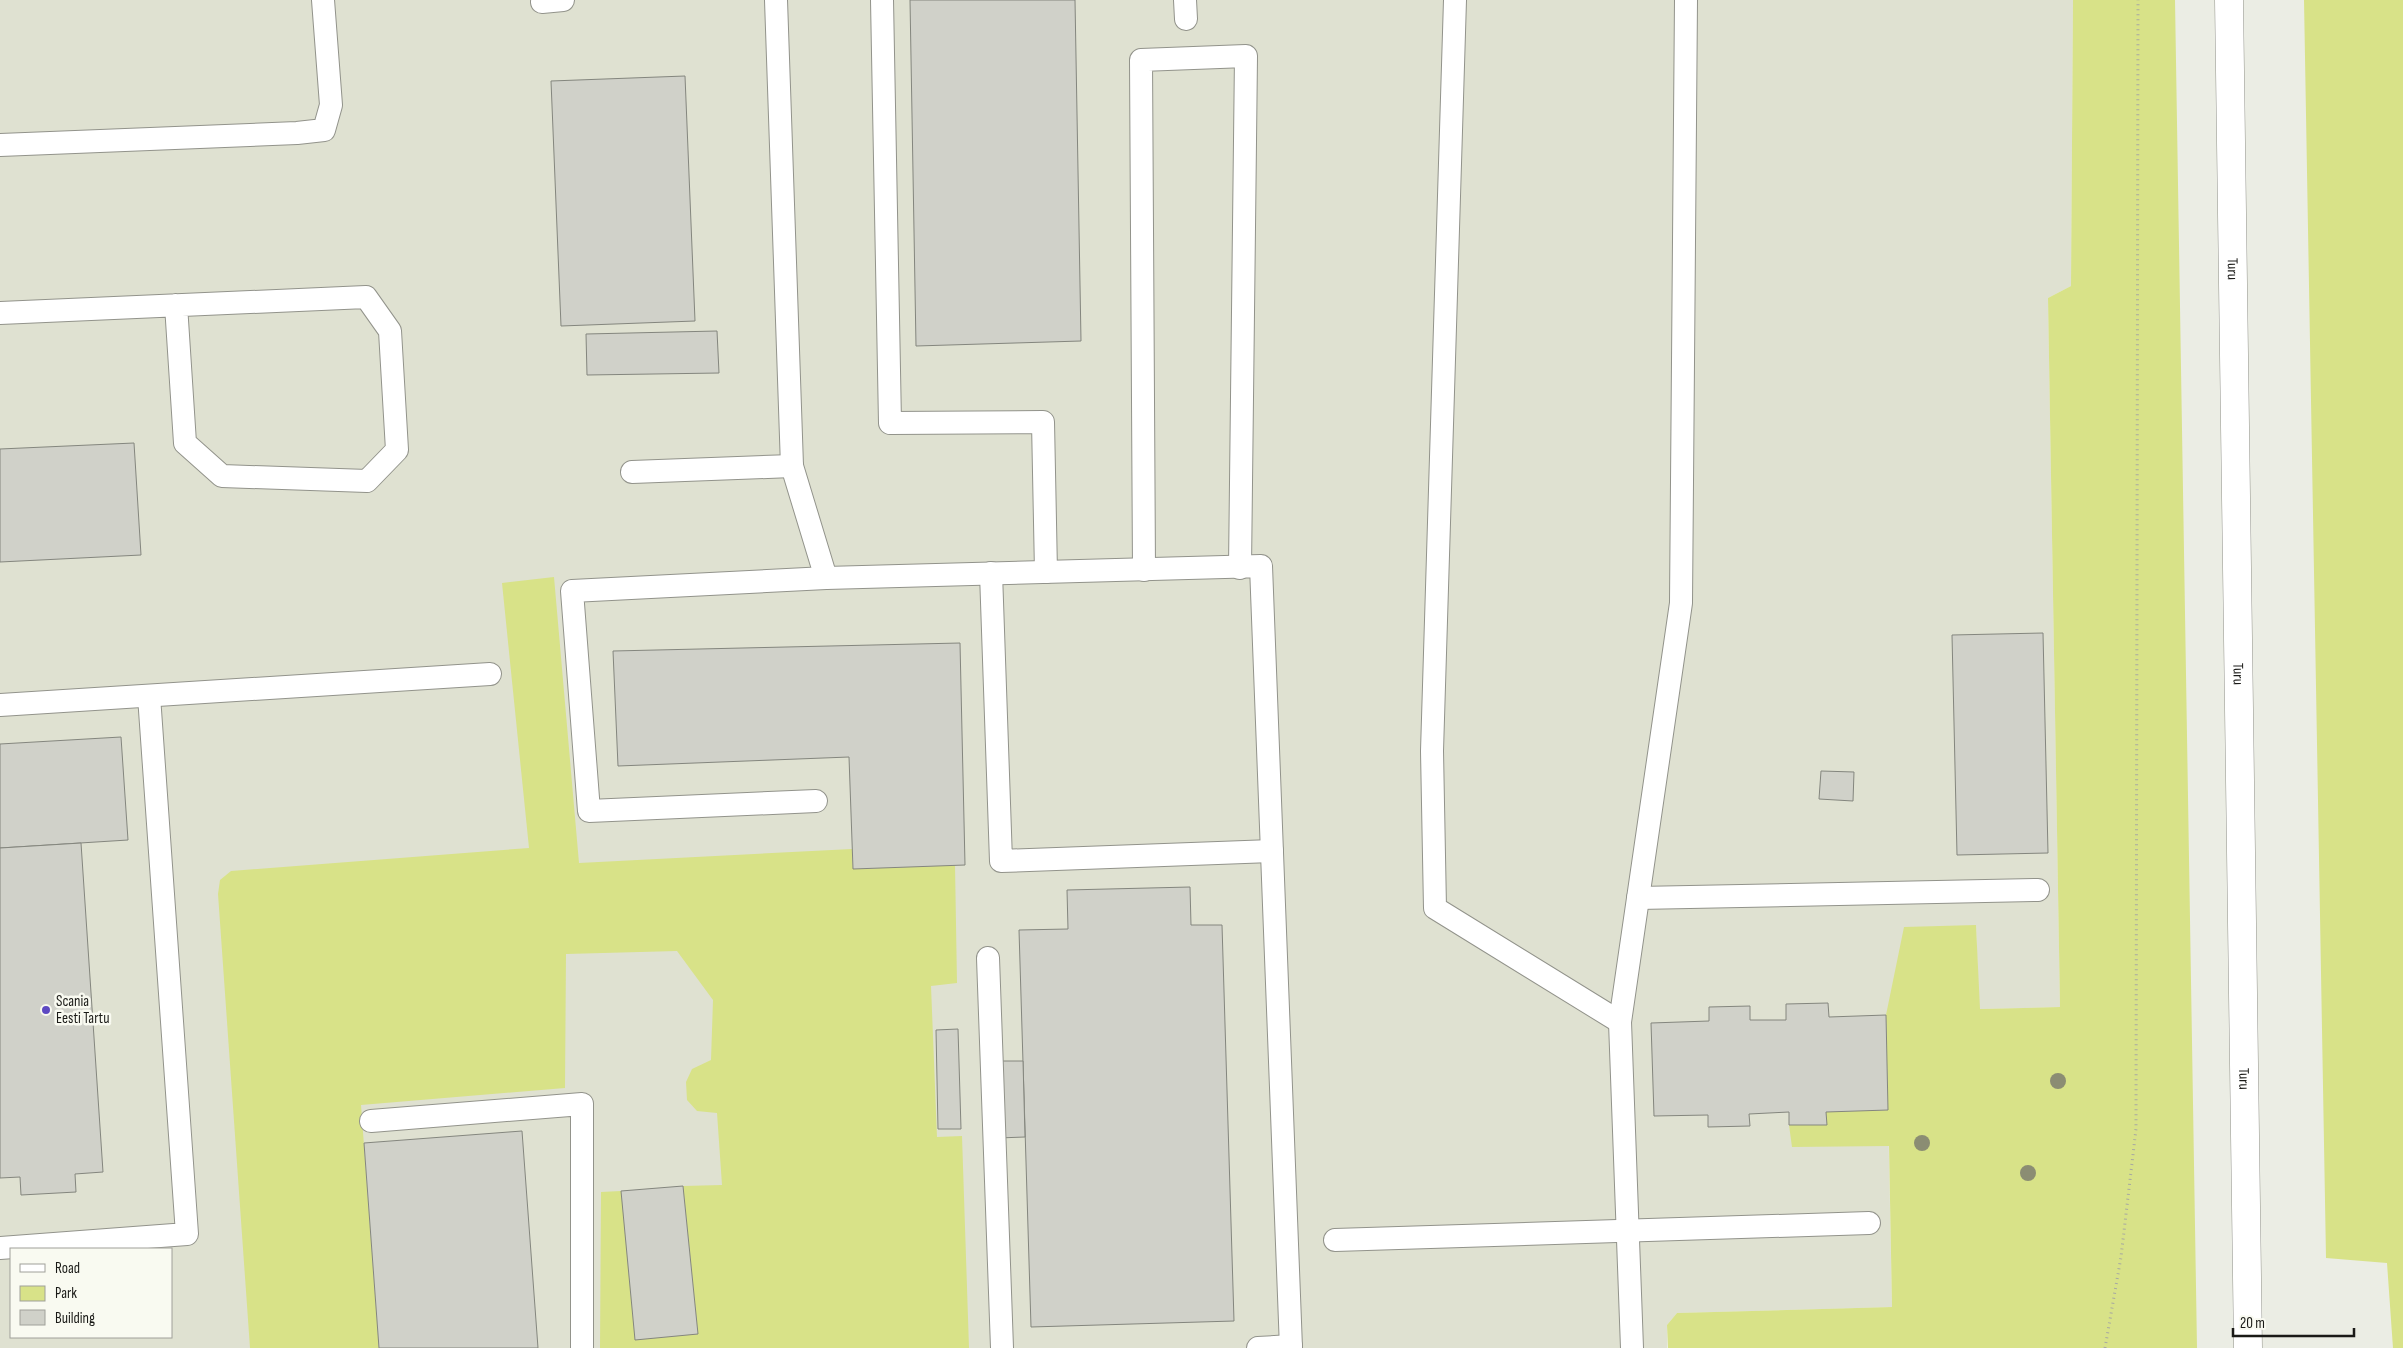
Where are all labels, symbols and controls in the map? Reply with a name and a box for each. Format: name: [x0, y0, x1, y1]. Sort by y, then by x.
street label: Turu: [2223, 258, 2242, 280]
street label: Turu: [2228, 663, 2248, 685]
place label: Scania Eesti Tartu: [56, 992, 109, 1028]
marker: Scania Eesti Tartu: [40, 1004, 52, 1016]
street label: Turu: [2234, 1068, 2253, 1090]
legend: [10, 1248, 172, 1338]
text: Road: [55, 1259, 80, 1278]
text: Park: [55, 1284, 77, 1303]
scale bar: [2233, 1306, 2354, 1338]
text: Building: [55, 1309, 95, 1328]
text: 20 m: [2240, 1314, 2265, 1333]

